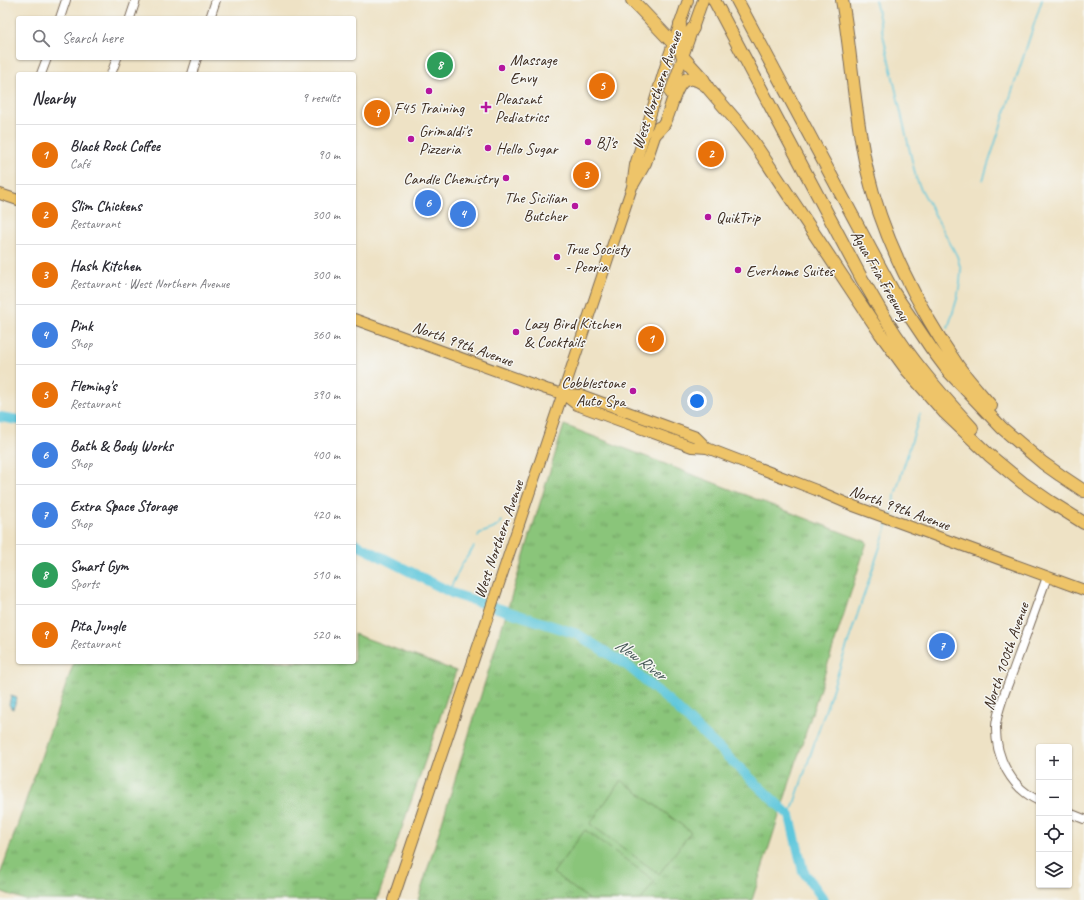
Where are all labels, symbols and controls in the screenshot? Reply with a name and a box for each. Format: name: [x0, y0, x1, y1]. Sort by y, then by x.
search box: [16, 16, 356, 60]
icon: search: [30, 27, 52, 49]
street label: West Northern Avenue: [627, 27, 687, 152]
text: Search here: [62, 29, 123, 48]
pin: 8: [427, 50, 453, 80]
place label: Massage Envy: [510, 50, 559, 88]
marker: Massage Envy: [497, 63, 507, 73]
pin: 5: [589, 71, 615, 101]
marker: F45 Training: [424, 86, 434, 96]
text: Nearby: [32, 88, 75, 109]
place label: Pleasant Pediatrics: [495, 89, 550, 127]
text: 9 results: [302, 90, 340, 106]
pin: 9: [364, 98, 390, 128]
place label: F45 Training: [394, 98, 465, 118]
marker: Pleasant Pediatrics: [480, 101, 492, 113]
place label: Grimaldi's Pizzeria: [419, 121, 473, 159]
place label: BJ's: [596, 133, 618, 153]
marker: Grimaldi's Pizzeria: [406, 134, 416, 144]
text: Black Rock Coffee: [70, 137, 160, 156]
marker: BJ's: [583, 137, 593, 147]
place label: Hello Sugar: [496, 139, 560, 159]
pin: 2: [698, 139, 724, 169]
marker: Hello Sugar: [483, 143, 493, 153]
text: 1: [42, 147, 48, 163]
text: 90 m: [318, 147, 340, 163]
text: Café: [70, 156, 90, 172]
pin: 3: [573, 160, 599, 190]
place label: Candle Chemistry: [403, 169, 500, 189]
marker: Candle Chemistry: [501, 173, 511, 183]
pin: 6: [415, 188, 441, 218]
place label: The Sicilian Butcher: [504, 188, 569, 226]
text: Slim Chickens: [70, 197, 142, 216]
pin: 4: [450, 199, 476, 229]
marker: The Sicilian Butcher: [570, 201, 580, 211]
text: 2: [42, 207, 48, 223]
text: 300 m: [312, 207, 340, 223]
place label: QuikTrip: [716, 208, 761, 228]
marker: QuikTrip: [703, 212, 713, 222]
text: Restaurant: [70, 216, 120, 232]
street label: Agua Fria Freeway: [846, 227, 915, 326]
place label: True Society - Peoria: [565, 239, 631, 277]
marker: True Society - Peoria: [552, 252, 562, 262]
text: Hash Kitchen: [70, 257, 141, 276]
place label: Everhome Suites: [746, 261, 835, 281]
marker: Everhome Suites: [733, 265, 743, 275]
text: 3: [42, 267, 48, 283]
text: 300 m: [312, 267, 340, 283]
text: Restaurant · West Northern Avenue: [70, 276, 229, 292]
place label: Lazy Bird Kitchen & Cocktails: [524, 314, 622, 352]
text: Pink: [70, 317, 93, 336]
street label: North 99th Avenue: [410, 317, 517, 372]
pin: 1: [638, 324, 664, 354]
text: 4: [42, 327, 48, 343]
text: 360 m: [312, 327, 340, 343]
marker: Lazy Bird Kitchen & Cocktails: [511, 327, 521, 337]
text: Shop: [70, 336, 92, 352]
place label: Cobblestone Auto Spa: [561, 373, 627, 411]
text: Fleming's: [70, 377, 116, 396]
marker: Cobblestone Auto Spa: [628, 386, 638, 396]
text: 5: [42, 387, 48, 403]
text: 390 m: [312, 387, 340, 403]
your location: [687, 391, 707, 411]
text: Restaurant: [70, 396, 120, 412]
text: Bath & Body Works: [70, 437, 173, 456]
text: 6: [42, 447, 48, 463]
text: 400 m: [312, 447, 340, 463]
text: Shop: [70, 456, 92, 472]
street label: West Northern Avenue: [469, 476, 529, 601]
street label: North 99th Avenue: [847, 481, 954, 536]
text: Extra Space Storage: [70, 497, 177, 516]
text: 7: [42, 507, 48, 523]
text: 420 m: [312, 507, 340, 523]
text: Shop: [70, 516, 92, 532]
text: Smart Gym: [70, 557, 129, 576]
text: 8: [42, 567, 48, 583]
text: 510 m: [312, 567, 340, 583]
text: Sports: [70, 576, 99, 592]
street label: North 100th Avenue: [978, 598, 1034, 713]
text: Pita Jungle: [70, 617, 125, 636]
text: 9: [42, 627, 48, 643]
text: 520 m: [312, 627, 340, 643]
pin: 7: [929, 631, 955, 661]
water label: New River: [611, 634, 673, 687]
text: Restaurant: [70, 636, 120, 652]
map controls: [1036, 744, 1072, 888]
button: +: [1036, 744, 1072, 780]
button: −: [1036, 780, 1072, 816]
button: locate: [1036, 816, 1072, 852]
button: layers: [1036, 852, 1072, 888]

